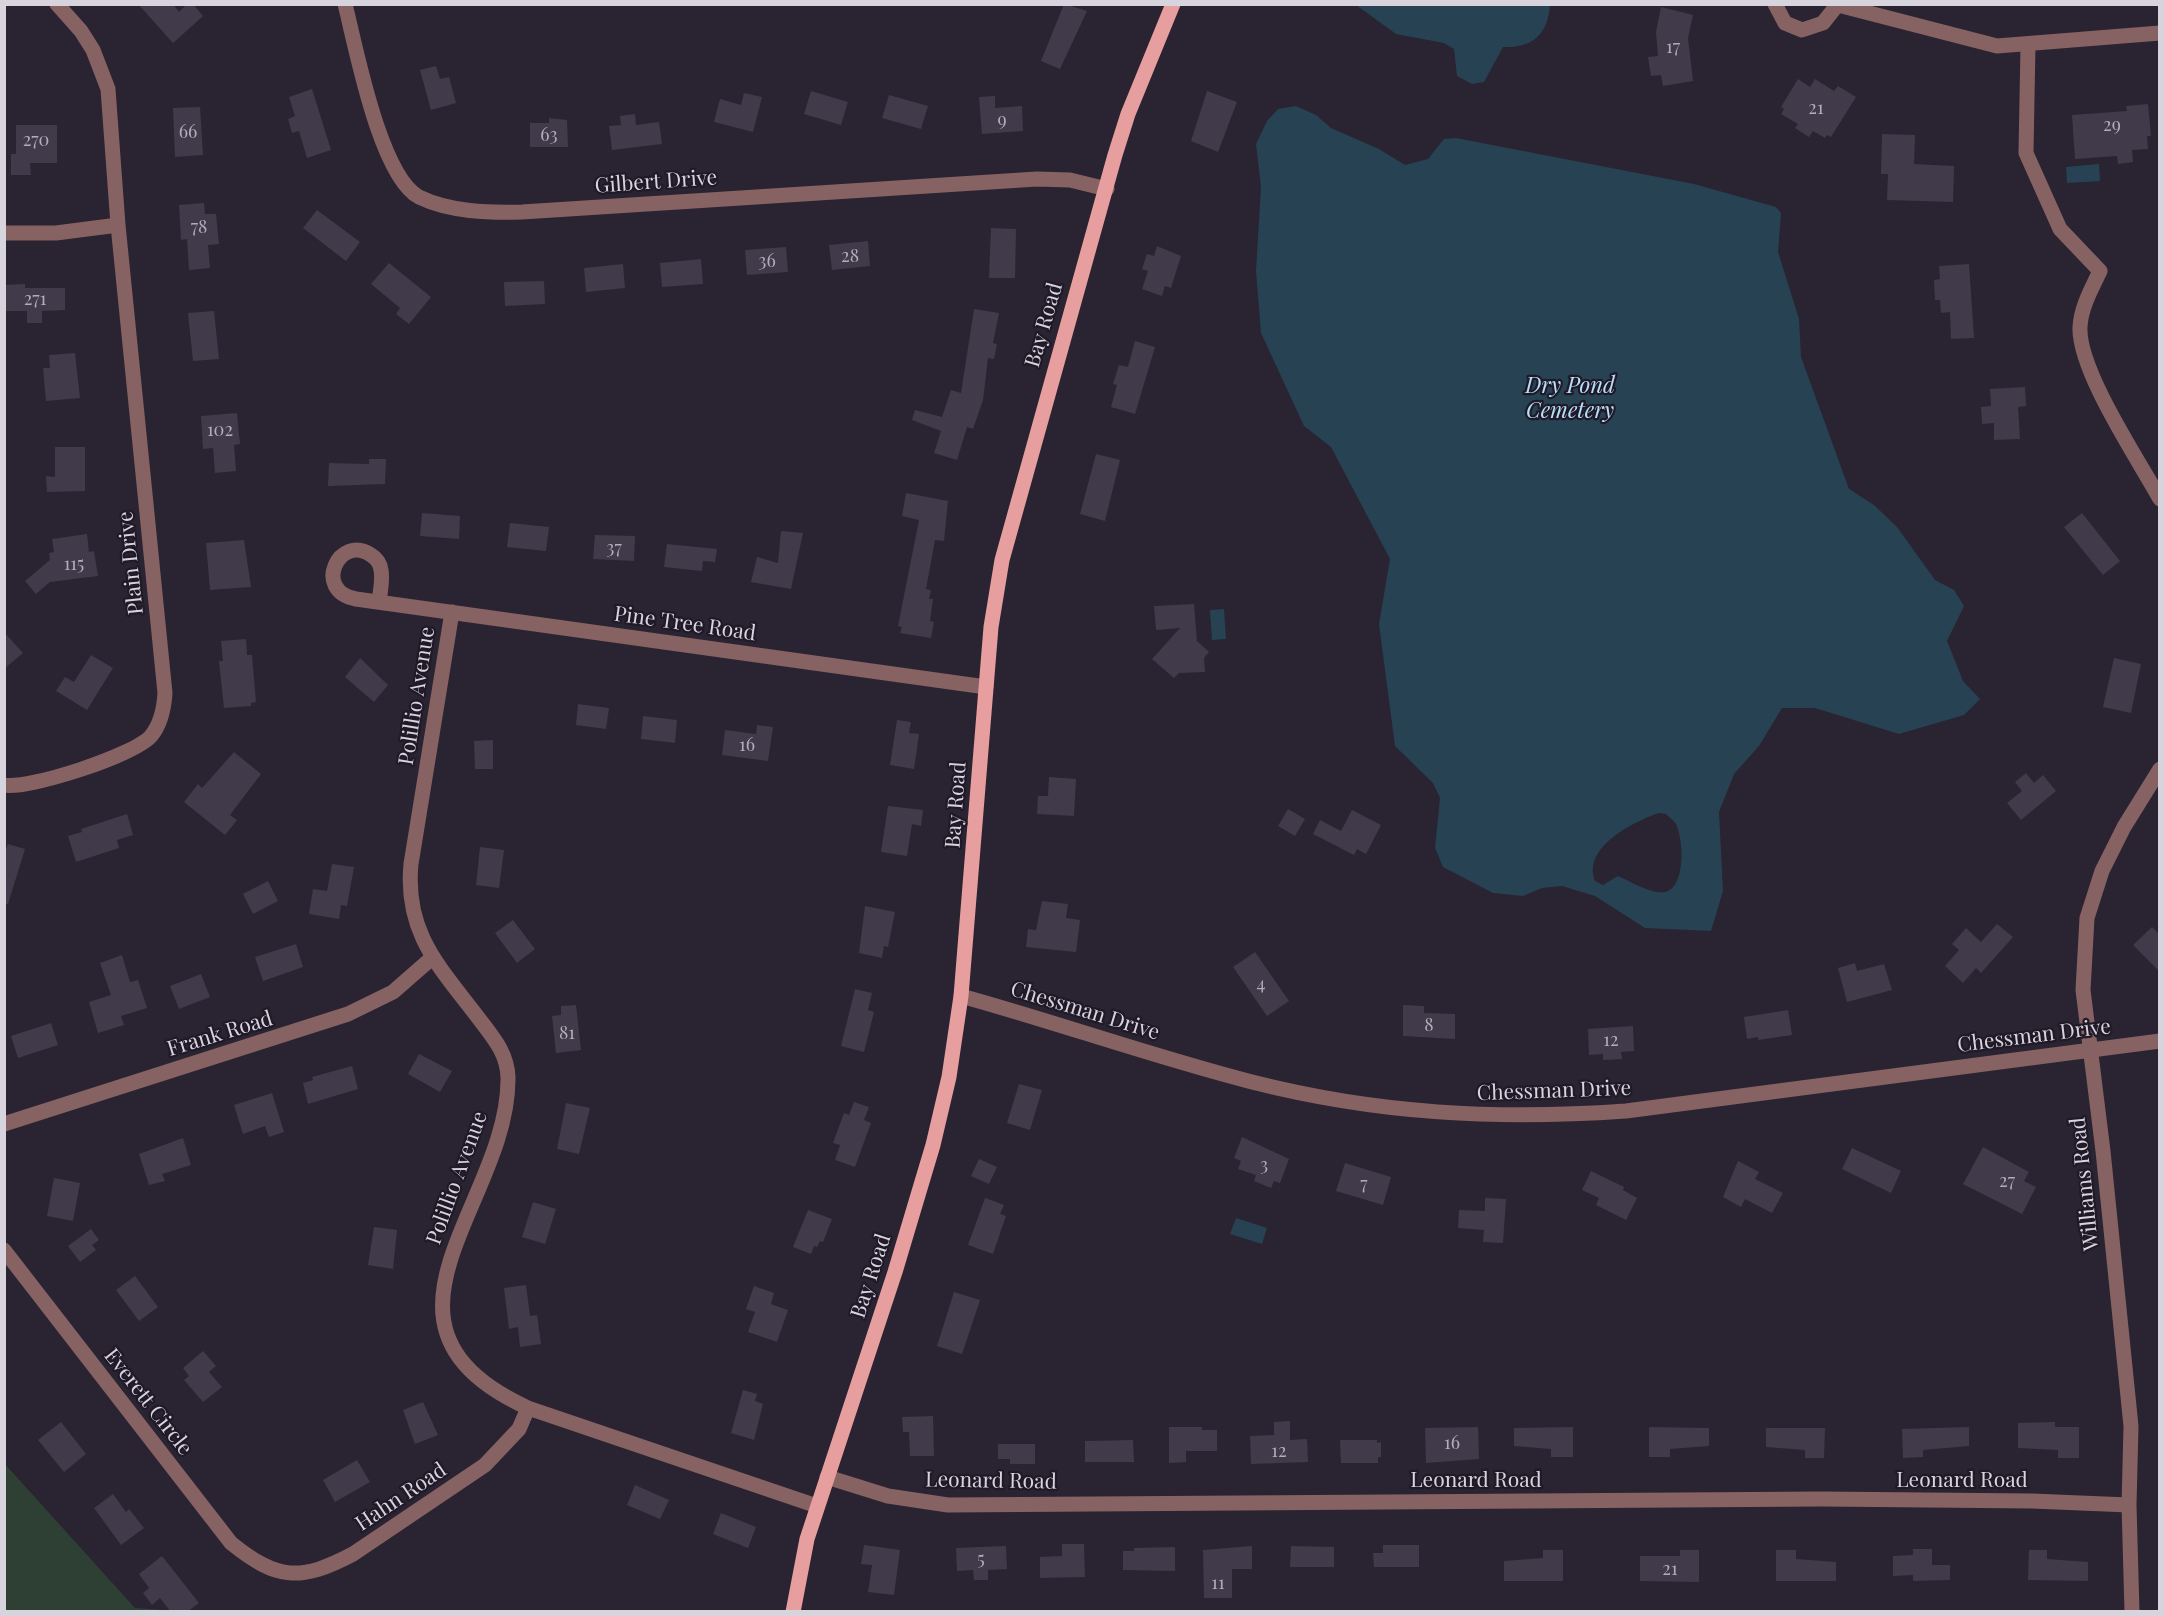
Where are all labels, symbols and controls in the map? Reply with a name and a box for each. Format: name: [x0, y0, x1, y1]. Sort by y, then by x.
house number: 17: [1666, 36, 1680, 58]
house number: 21: [1808, 97, 1824, 119]
house number: 9: [997, 109, 1007, 131]
house number: 29: [2103, 114, 2121, 136]
house number: 66: [179, 121, 197, 143]
house number: 63: [540, 124, 558, 146]
house number: 270: [23, 129, 49, 151]
street label: Gilbert Drive: [594, 165, 718, 199]
house number: 78: [191, 216, 207, 238]
house number: 28: [841, 245, 859, 267]
house number: 36: [758, 250, 776, 272]
street label: Bay Road: [1020, 280, 1068, 370]
house number: 271: [24, 288, 46, 310]
water label: Dry Pond Cemetery: [1525, 373, 1615, 424]
house number: 102: [207, 419, 233, 441]
street label: Plain Drive: [113, 510, 149, 616]
house number: 37: [606, 537, 622, 559]
house number: 115: [64, 553, 84, 575]
street label: Pine Tree Road: [612, 602, 758, 646]
street label: Polillio Avenue: [394, 625, 440, 767]
house number: 16: [739, 734, 755, 756]
street label: Bay Road: [940, 761, 972, 849]
house number: 4: [1257, 973, 1265, 995]
street label: Chessman Drive: [1007, 976, 1163, 1046]
street label: Frank Road: [164, 1006, 276, 1062]
house number: 8: [1424, 1014, 1434, 1036]
street label: Chessman Drive: [1956, 1014, 2112, 1058]
house number: 81: [559, 1022, 575, 1044]
house number: 12: [1603, 1029, 1619, 1051]
street label: Chessman Drive: [1476, 1076, 1632, 1106]
street label: Polillio Avenue: [421, 1108, 493, 1248]
street label: Williams Road: [2065, 1116, 2105, 1252]
house number: 3: [1260, 1154, 1268, 1176]
house number: 27: [1999, 1170, 2015, 1192]
house number: 7: [1360, 1173, 1368, 1195]
street label: Bay Road: [846, 1231, 896, 1321]
street label: Everett Circle: [99, 1344, 197, 1460]
house number: 16: [1444, 1432, 1460, 1454]
house number: 12: [1271, 1440, 1287, 1462]
street label: Hahn Road: [351, 1457, 451, 1537]
street label: Leonard Road: [925, 1467, 1057, 1495]
street label: Leonard Road: [1410, 1467, 1542, 1493]
street label: Leonard Road: [1896, 1467, 2028, 1493]
house number: 5: [977, 1548, 985, 1570]
house number: 21: [1662, 1558, 1678, 1580]
house number: 11: [1211, 1572, 1225, 1594]

